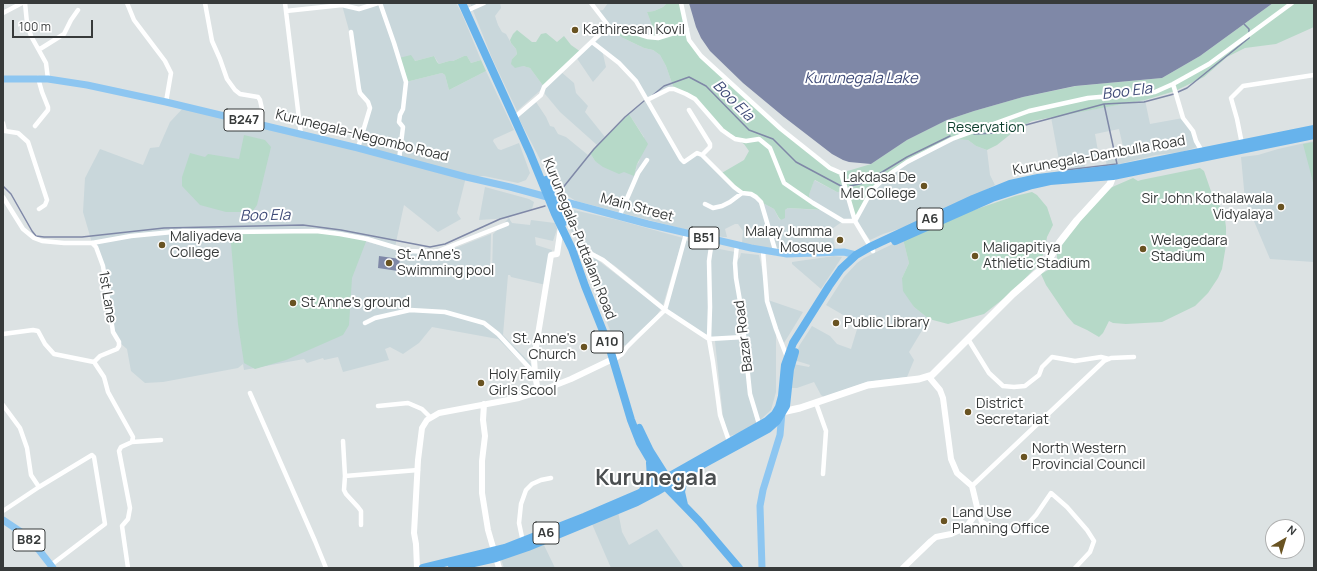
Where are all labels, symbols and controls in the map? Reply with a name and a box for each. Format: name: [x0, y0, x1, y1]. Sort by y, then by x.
scale bar: [14, 12, 95, 38]
text: 100 m: [19, 18, 51, 35]
place label: Kathiresan Kovil: [583, 22, 685, 38]
marker: Kathiresan Kovil: [570, 25, 580, 35]
water label: Kurunegala Lake: [804, 70, 918, 88]
water label: Boo Ela: [709, 77, 757, 125]
water label: Boo Ela: [1101, 80, 1153, 104]
street label: Kurunegala-Negombo Road: [274, 106, 450, 166]
road number: B247: [224, 109, 264, 131]
park label: Reservation: [947, 120, 1025, 136]
street label: Kurunegala-Dambulla Road: [1011, 133, 1187, 179]
street label: Kurunegala-Puttalam Road: [539, 156, 619, 322]
place label: Lakdasa De Mel College: [840, 170, 916, 202]
marker: Lakdasa De Mel College: [919, 181, 929, 191]
street label: Main Street: [599, 190, 675, 226]
place label: Sir John Kothalawala Vidyalaya: [1141, 191, 1273, 224]
marker: Sir John Kothalawala Vidyalaya: [1276, 202, 1286, 212]
water label: Boo Ela: [240, 207, 290, 225]
road number: A6: [917, 208, 943, 230]
place label: Malay Jumma Mosque: [745, 224, 832, 256]
road number: B51: [689, 227, 719, 249]
place label: Maliyadeva College: [170, 229, 242, 262]
place label: Welagedara Stadium: [1151, 233, 1228, 266]
marker: Malay Jumma Mosque: [835, 235, 845, 245]
marker: Maliyadeva College: [157, 240, 167, 250]
place label: Maligapitiya Athletic Stadium: [983, 240, 1090, 272]
marker: Welagedara Stadium: [1138, 244, 1148, 254]
place label: St. Anne's Swimming pool: [397, 247, 494, 280]
marker: Maligapitiya Athletic Stadium: [970, 251, 980, 261]
marker: St. Anne's Swimming pool: [384, 258, 394, 268]
street label: 1st Lane: [95, 270, 119, 324]
place label: St Anne's ground: [301, 295, 410, 311]
marker: St Anne's ground: [288, 298, 298, 308]
street label: Bazar Road: [731, 299, 757, 373]
place label: Public Library: [844, 315, 930, 331]
marker: Public Library: [831, 318, 841, 328]
place label: St. Anne's Church: [513, 331, 576, 364]
road number: A10: [591, 331, 623, 353]
marker: St. Anne's Church: [579, 342, 589, 352]
place label: Holy Family Girls Scool: [489, 367, 561, 400]
marker: Holy Family Girls Scool: [476, 378, 486, 388]
place label: District Secretariat: [976, 396, 1049, 428]
marker: District Secretariat: [963, 407, 973, 417]
place label: North Western Provincial Council: [1032, 441, 1146, 474]
marker: North Western Provincial Council: [1019, 452, 1029, 462]
district label: Kurunegala: [595, 466, 717, 492]
place label: Land Use Planning Office: [952, 505, 1049, 538]
marker: Land Use Planning Office: [939, 516, 949, 526]
north arrow: [1265, 519, 1305, 559]
road number: A6: [533, 522, 559, 544]
text: N: [1284, 522, 1300, 538]
road number: B82: [13, 529, 45, 551]

